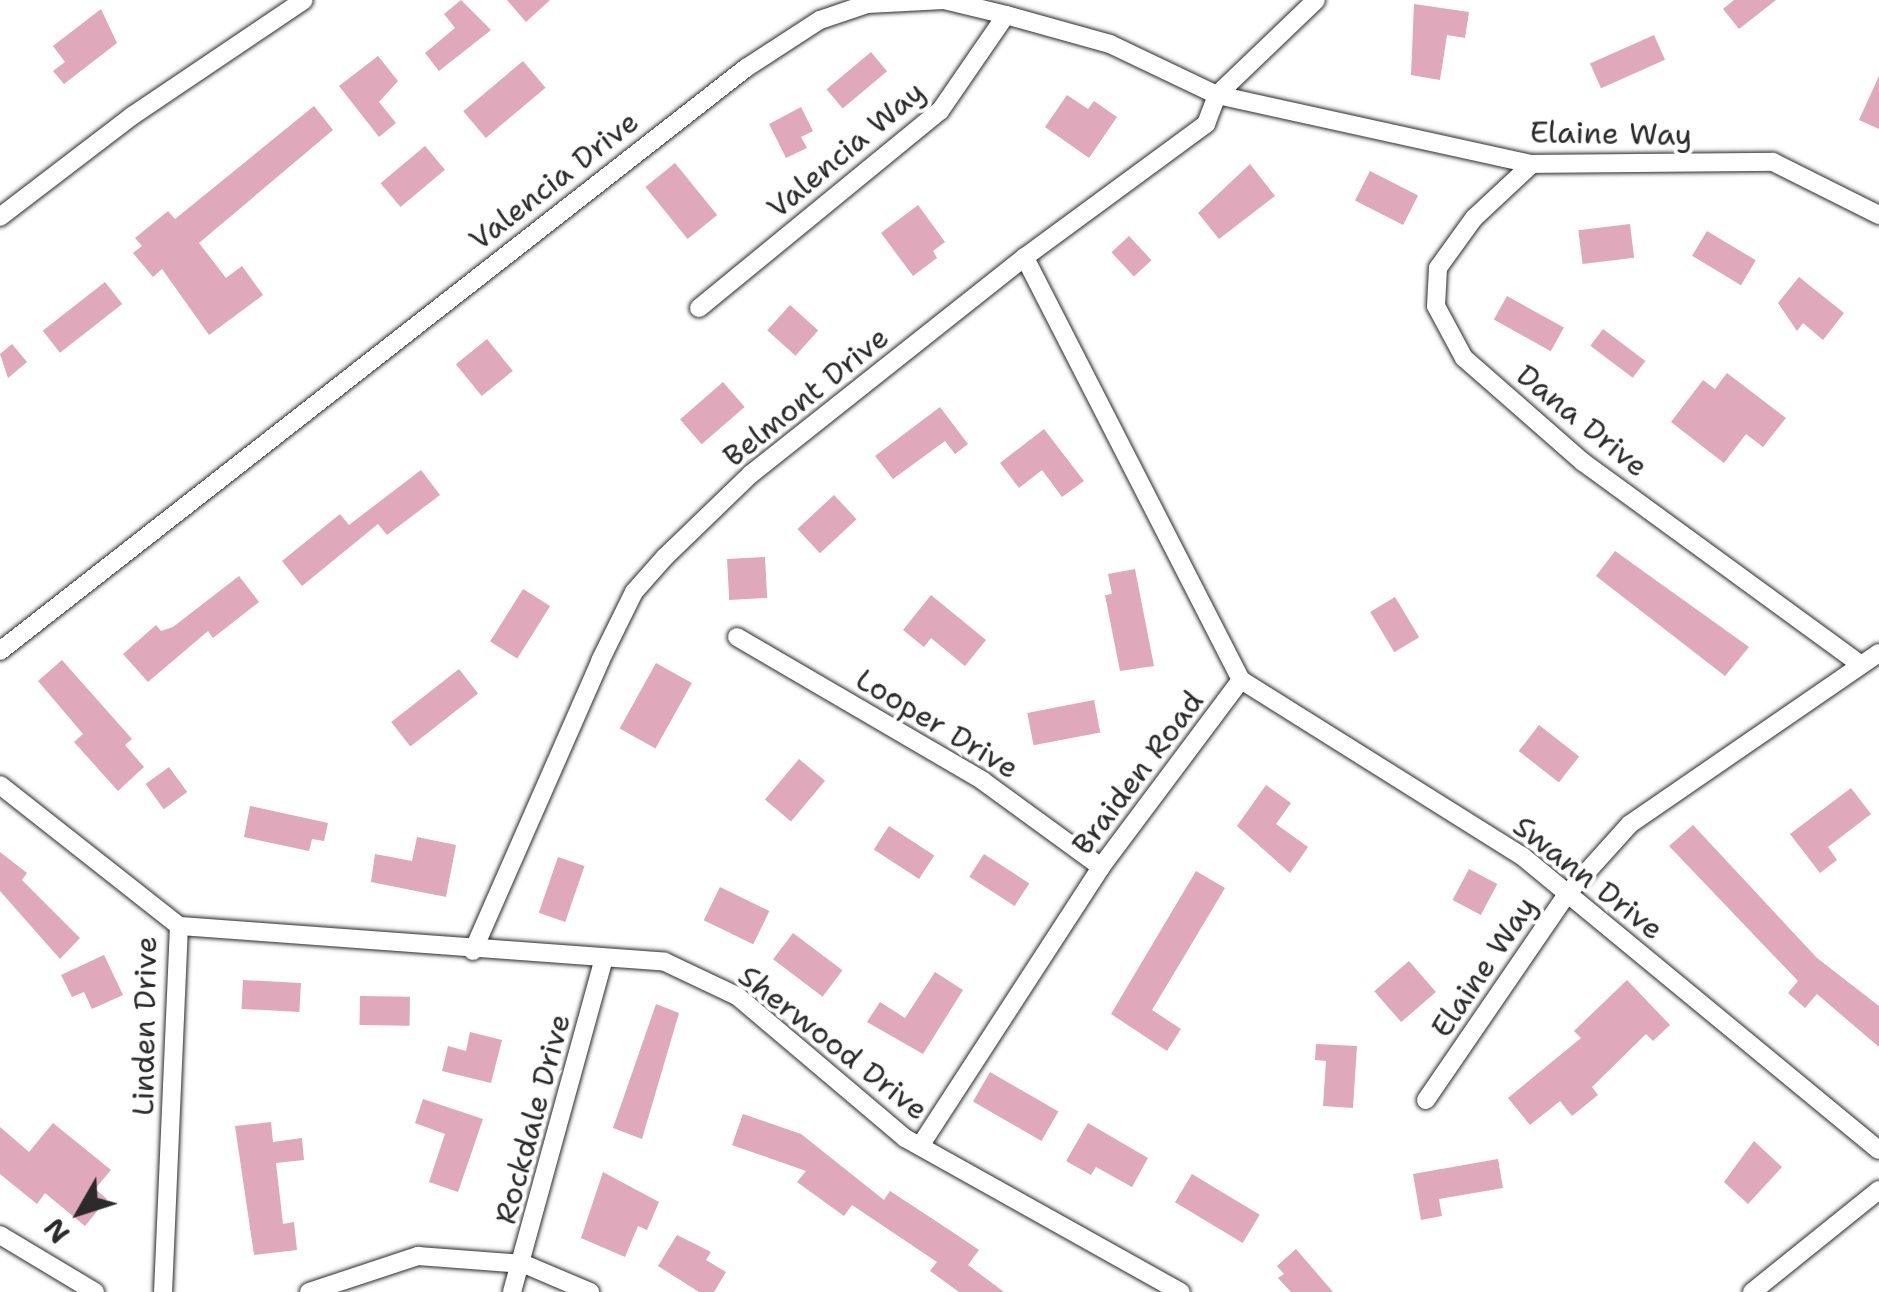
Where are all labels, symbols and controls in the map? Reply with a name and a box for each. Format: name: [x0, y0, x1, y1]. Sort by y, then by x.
street label: Valencia Way: [760, 74, 932, 226]
street label: Valencia Drive: [462, 104, 646, 258]
street label: Elaine Way: [1530, 115, 1692, 153]
street label: Belmont Drive: [716, 319, 896, 475]
street label: Dana Drive: [1509, 357, 1655, 485]
street label: Looper Drive: [849, 661, 1025, 787]
street label: Braiden Road: [1065, 684, 1211, 862]
street label: Swann Drive: [1506, 808, 1670, 948]
street label: Elaine Way: [1424, 890, 1544, 1044]
street label: Linden Drive: [125, 936, 165, 1116]
street label: Sherwood Drive: [731, 958, 935, 1128]
street label: Rockdale Drive: [488, 1010, 578, 1228]
north arrow: [30, 1162, 130, 1262]
text: N: [35, 1210, 78, 1251]

